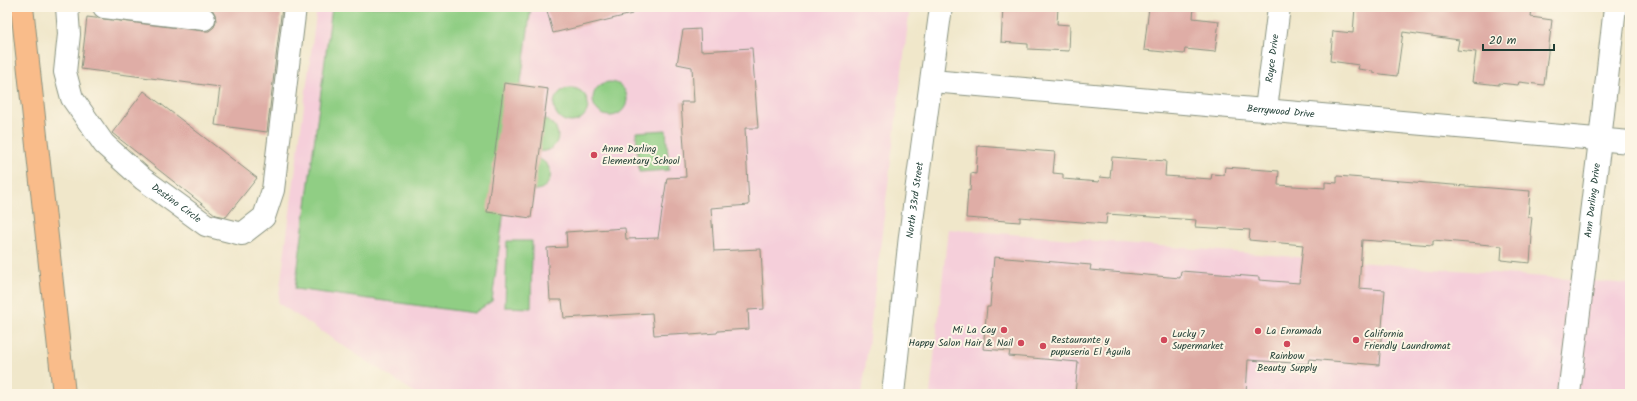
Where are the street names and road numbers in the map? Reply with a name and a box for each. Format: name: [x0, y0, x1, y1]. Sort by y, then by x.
street label: Royce Drive: [1261, 33, 1284, 84]
street label: Berrywood Drive: [1246, 101, 1316, 122]
street label: North 33rd Street: [902, 161, 928, 239]
street label: Ann Darling Drive: [1580, 162, 1605, 239]
street label: Destino Circle: [148, 180, 205, 227]

